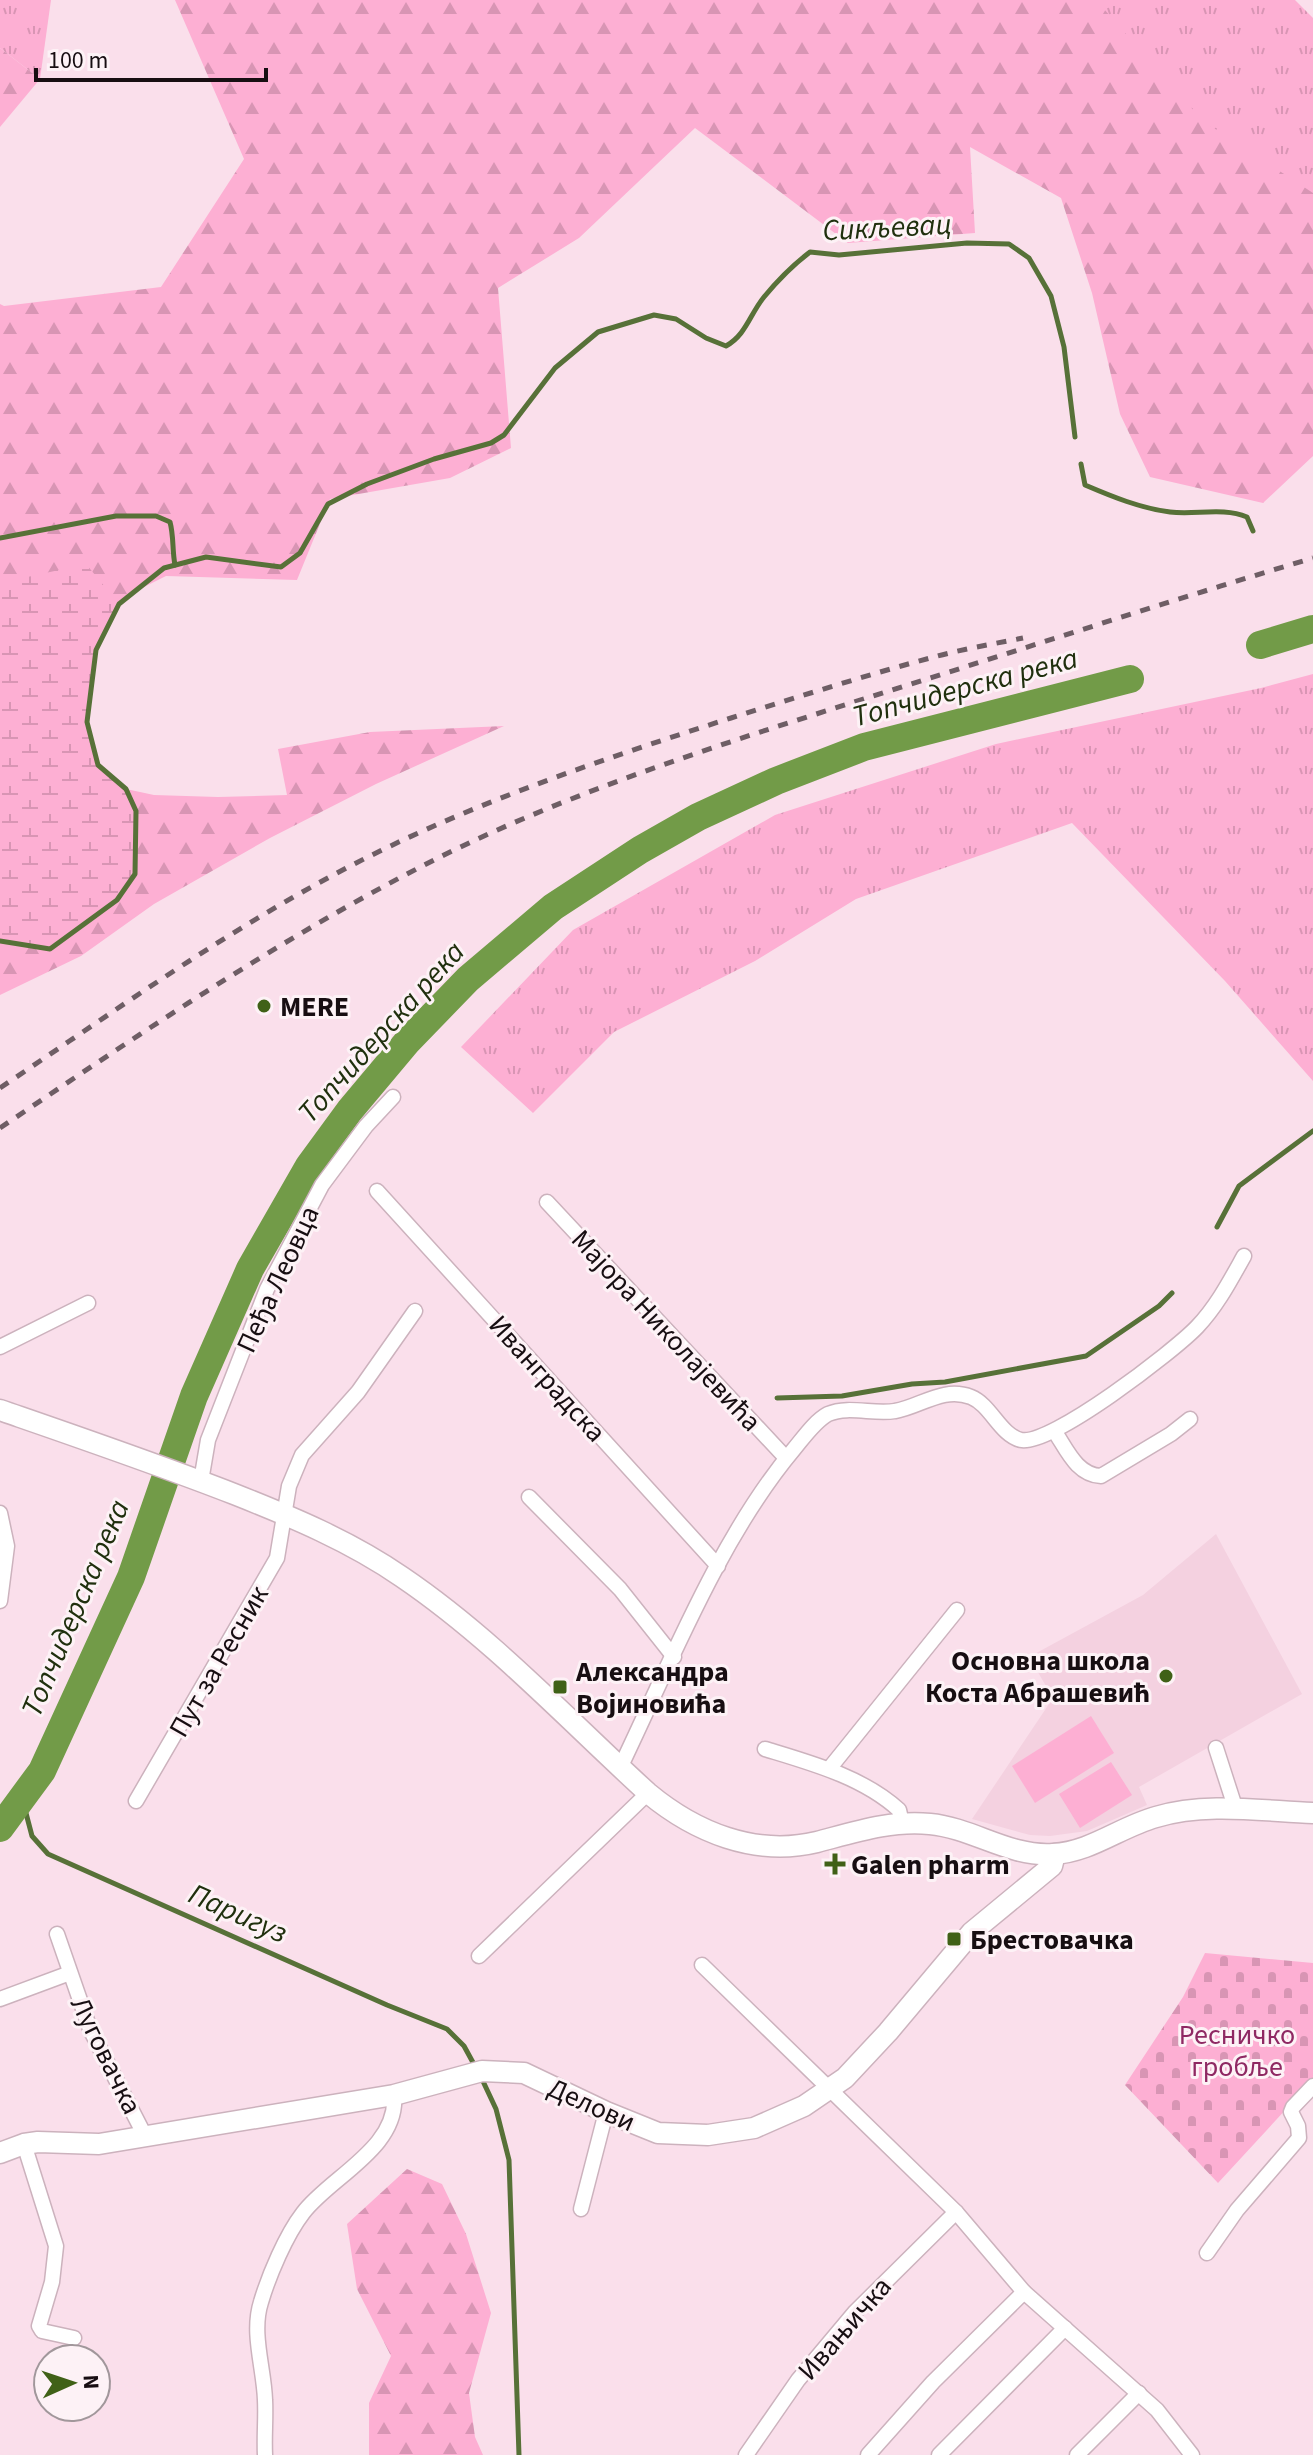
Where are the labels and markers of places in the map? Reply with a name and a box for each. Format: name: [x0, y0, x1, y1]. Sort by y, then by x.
place label: MERE: [280, 987, 349, 1027]
marker: MERE: [255, 997, 273, 1015]
place label: Основна школа Коста Абрашевић: [925, 1641, 1150, 1713]
place label: Александра Војиновића: [575, 1652, 729, 1724]
marker: Основна школа Коста Абрашевић: [1157, 1667, 1175, 1685]
marker: Александра Војиновића: [551, 1678, 569, 1696]
place label: Galen pharm: [851, 1845, 1010, 1885]
marker: Galen pharm: [826, 1855, 844, 1873]
place label: Брестовачка: [970, 1920, 1134, 1960]
marker: Брестовачка: [945, 1930, 963, 1948]

